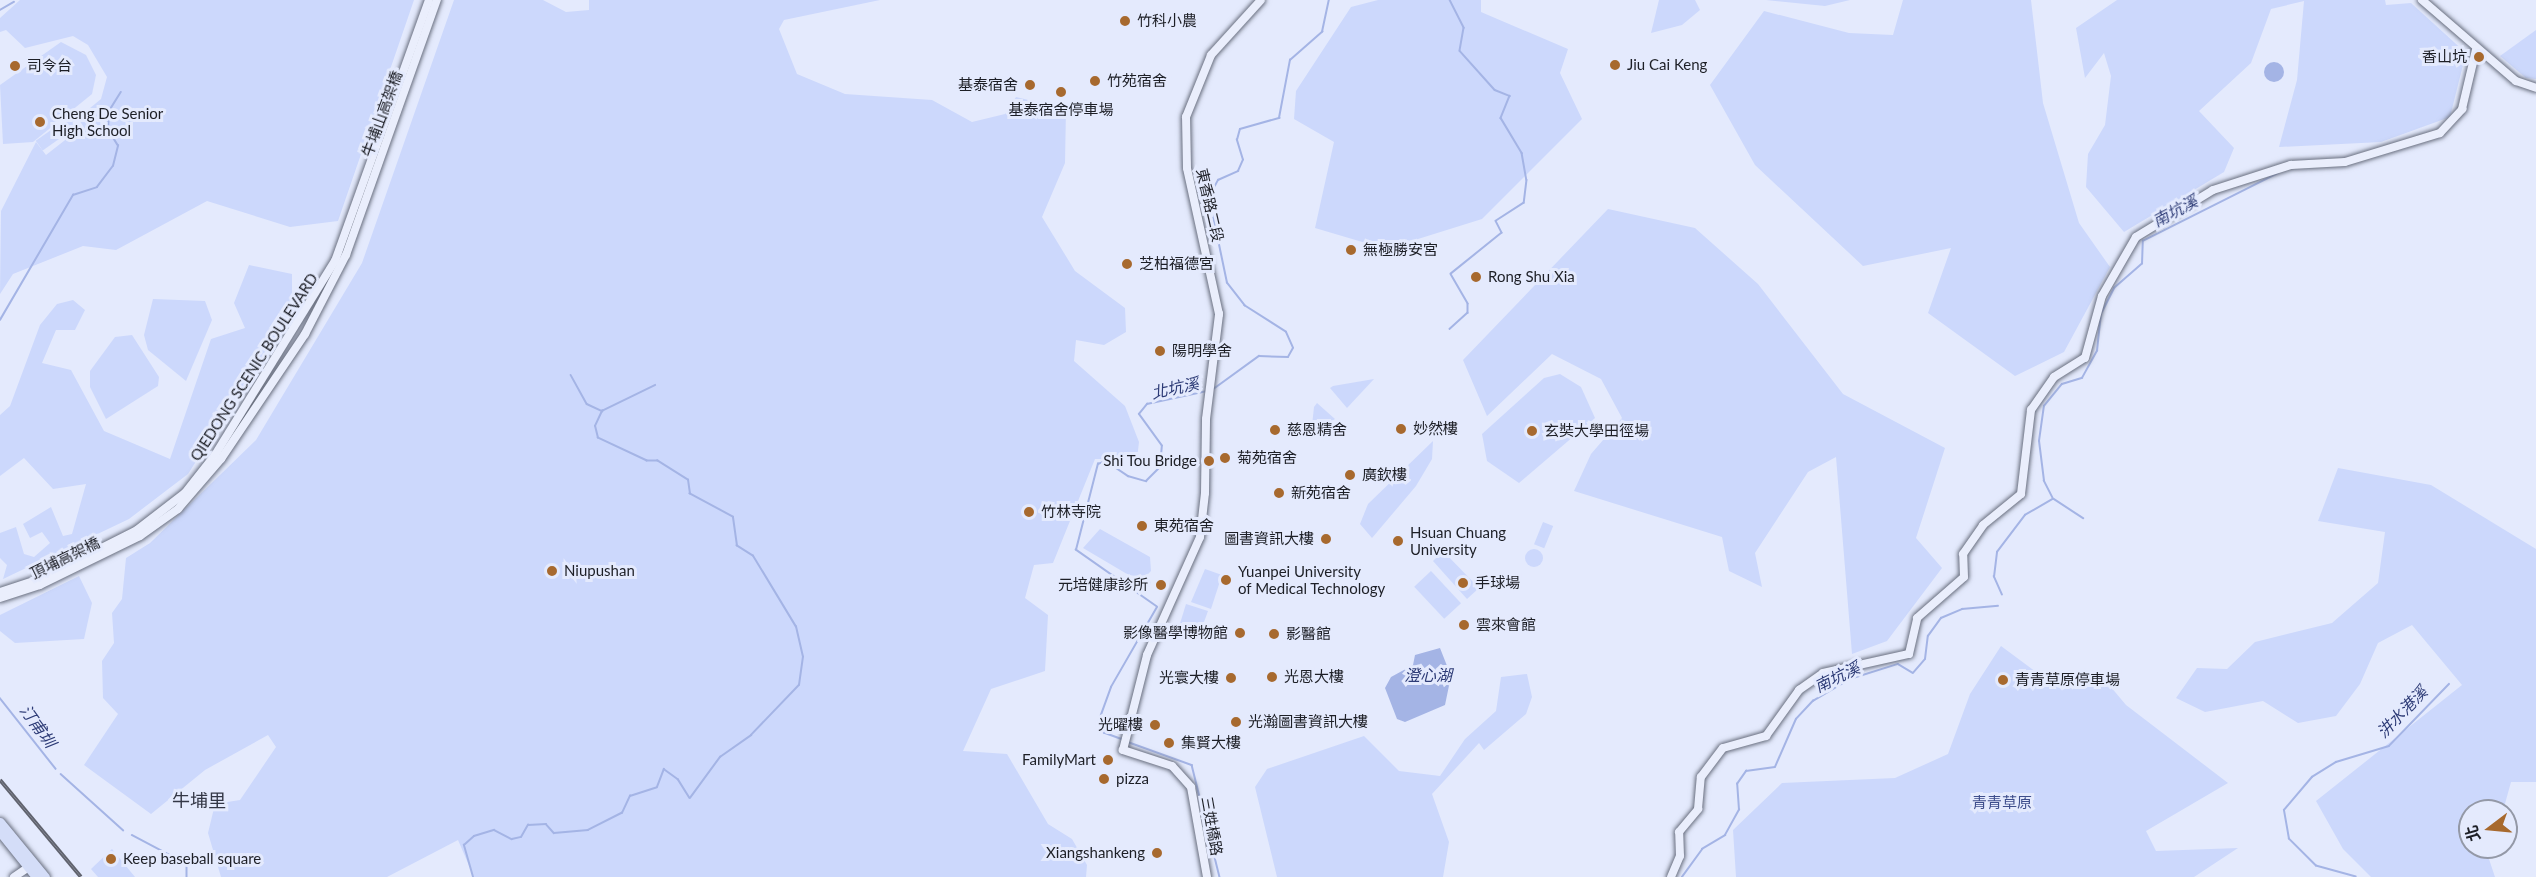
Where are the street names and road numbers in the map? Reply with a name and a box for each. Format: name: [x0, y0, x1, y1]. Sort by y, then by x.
street label: 牛埔山高架橋: [358, 69, 406, 159]
street label: 東香路二段: [1193, 166, 1227, 244]
street label: QIEDONG SCENIC BOULEVARD: [186, 270, 322, 464]
street label: 頂埔高架橋: [27, 533, 103, 583]
street label: 三姓橋路: [1198, 795, 1226, 857]

